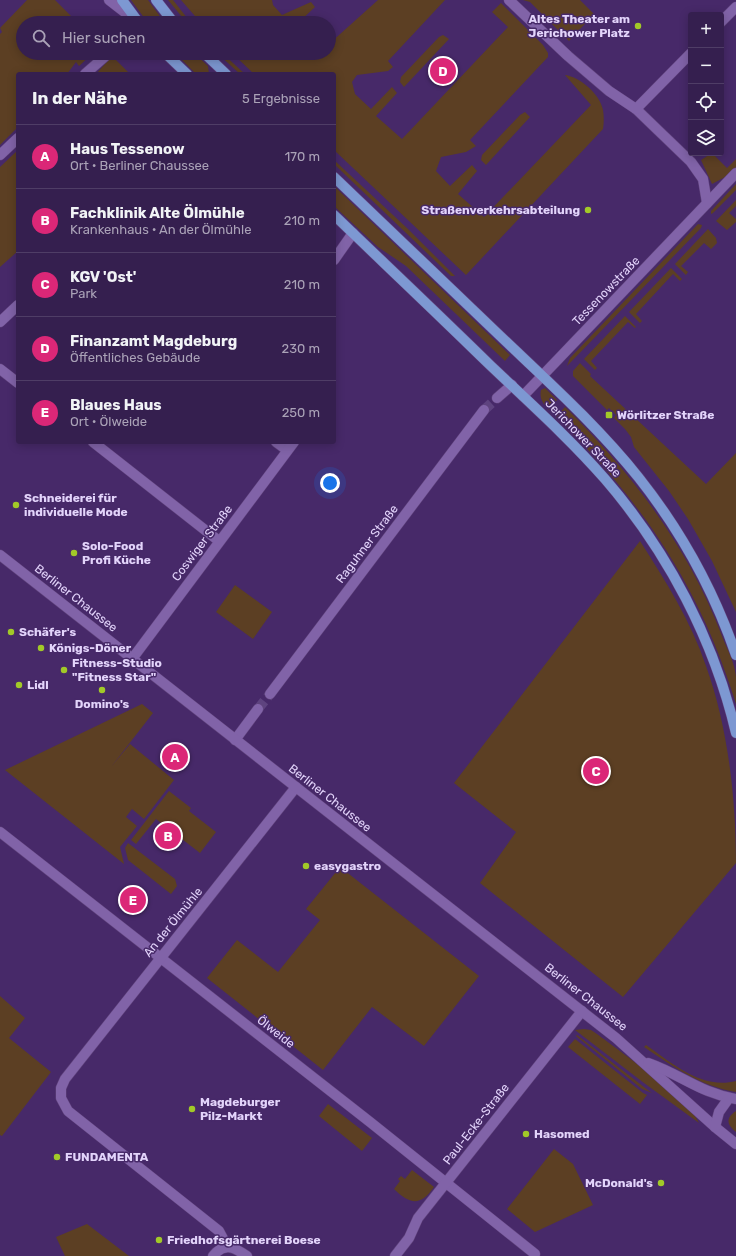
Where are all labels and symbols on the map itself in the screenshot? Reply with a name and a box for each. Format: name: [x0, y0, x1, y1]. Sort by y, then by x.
place label: Altes Theater am Jerichower Platz: [528, 12, 630, 40]
marker: Altes Theater am Jerichower Platz: [633, 21, 643, 31]
pin: D: [430, 56, 456, 86]
place label: Straßenverkehrsabteilung: [421, 203, 580, 217]
marker: Straßenverkehrsabteilung: [583, 205, 593, 215]
street label: Tessenowstraße: [569, 253, 643, 328]
street label: Jerichower Straße: [542, 396, 624, 480]
place label: Wörlitzer Straße: [617, 408, 714, 422]
marker: Wörlitzer Straße: [604, 410, 614, 420]
your location: [320, 473, 340, 493]
place label: Schneiderei für individuelle Mode: [24, 491, 128, 519]
marker: Schneiderei für individuelle Mode: [11, 500, 21, 510]
street label: Coswiger Straße: [169, 502, 235, 584]
street label: Raguhner Straße: [333, 502, 401, 586]
place label: Solo-Food Profi Küche: [82, 539, 151, 567]
marker: Solo-Food Profi Küche: [69, 548, 79, 558]
street label: Berliner Chaussee: [32, 561, 120, 635]
place label: Schäfer's: [19, 625, 76, 639]
marker: Schäfer's: [6, 627, 16, 637]
place label: Königs-Döner: [49, 641, 132, 655]
marker: Königs-Döner: [36, 643, 46, 653]
place label: Fitness-Studio "Fitness Star": [72, 656, 162, 684]
marker: Fitness-Studio "Fitness Star": [59, 665, 69, 675]
place label: Lidl: [27, 678, 49, 692]
marker: Lidl: [14, 680, 24, 690]
marker: Domino's: [97, 685, 107, 695]
place label: Domino's: [75, 697, 130, 711]
pin: A: [162, 742, 188, 772]
pin: C: [583, 756, 609, 786]
street label: Berliner Chaussee: [286, 761, 374, 835]
pin: B: [155, 821, 181, 851]
place label: easygastro: [314, 859, 381, 873]
marker: easygastro: [301, 861, 311, 871]
street label: An der Ölmühle: [141, 884, 205, 960]
pin: E: [120, 885, 146, 915]
street label: Berliner Chaussee: [542, 960, 630, 1034]
street label: Ölweide: [254, 1013, 298, 1051]
street label: Paul-Ecke-Straße: [440, 1080, 512, 1167]
place label: Magdeburger Pilz-Markt: [200, 1095, 281, 1123]
marker: Magdeburger Pilz-Markt: [187, 1104, 197, 1114]
place label: Hasomed: [534, 1127, 590, 1141]
marker: Hasomed: [521, 1129, 531, 1139]
place label: FUNDAMENTA: [65, 1150, 149, 1164]
marker: FUNDAMENTA: [52, 1152, 62, 1162]
place label: McDonald's: [585, 1176, 653, 1190]
marker: McDonald's: [656, 1178, 666, 1188]
place label: Friedhofsgärtnerei Boese: [167, 1233, 321, 1247]
marker: Friedhofsgärtnerei Boese: [154, 1235, 164, 1245]

